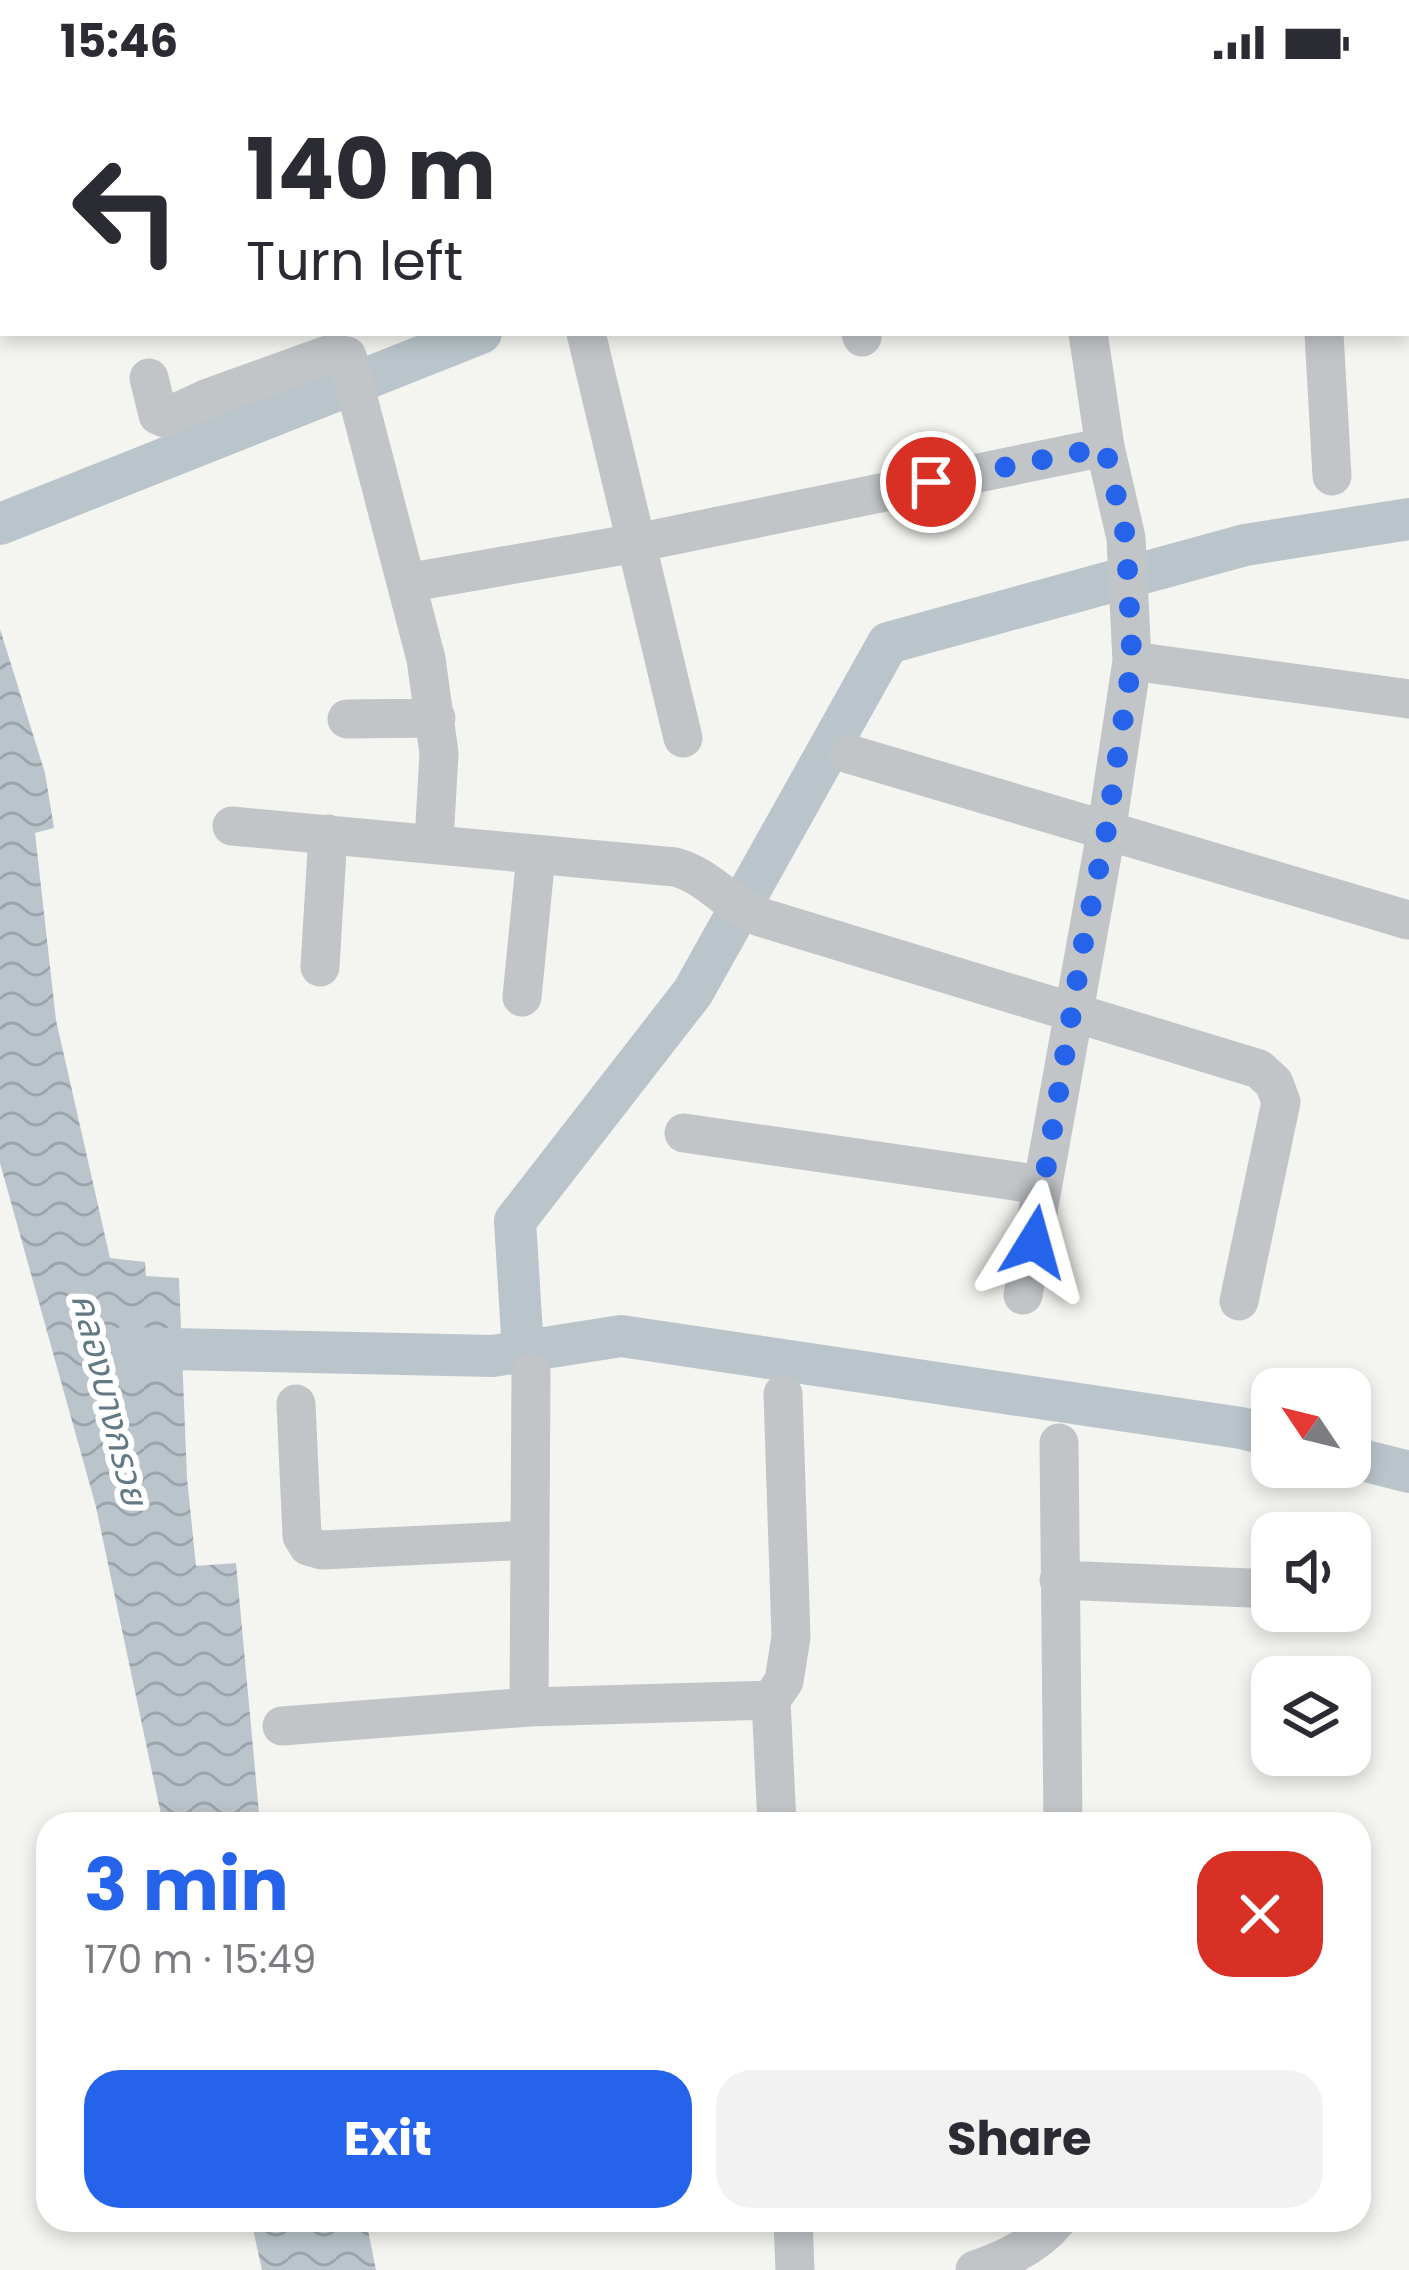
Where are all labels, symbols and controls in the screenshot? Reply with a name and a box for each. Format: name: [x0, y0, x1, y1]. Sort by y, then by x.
text: 15:46: [60, 10, 178, 73]
text: 140 m: [246, 111, 496, 228]
icon: left: [48, 132, 204, 288]
text: Turn left: [246, 223, 463, 299]
pin: [880, 431, 982, 533]
icon: arrive: [898, 449, 964, 515]
position arrow: [971, 1179, 1097, 1305]
water label: คลองบางกรวย: [59, 1288, 161, 1513]
north arrow: [1251, 1368, 1371, 1488]
map controls: [1251, 1368, 1371, 1776]
button: sound: [1251, 1512, 1371, 1632]
button: layers: [1251, 1656, 1371, 1776]
text: 3 min: [84, 1834, 289, 1935]
button: close: [1197, 1851, 1323, 1977]
text: 170 m · 15:49: [84, 1932, 316, 1987]
button: Exit: [84, 2070, 692, 2208]
button: Share: [716, 2070, 1323, 2208]

